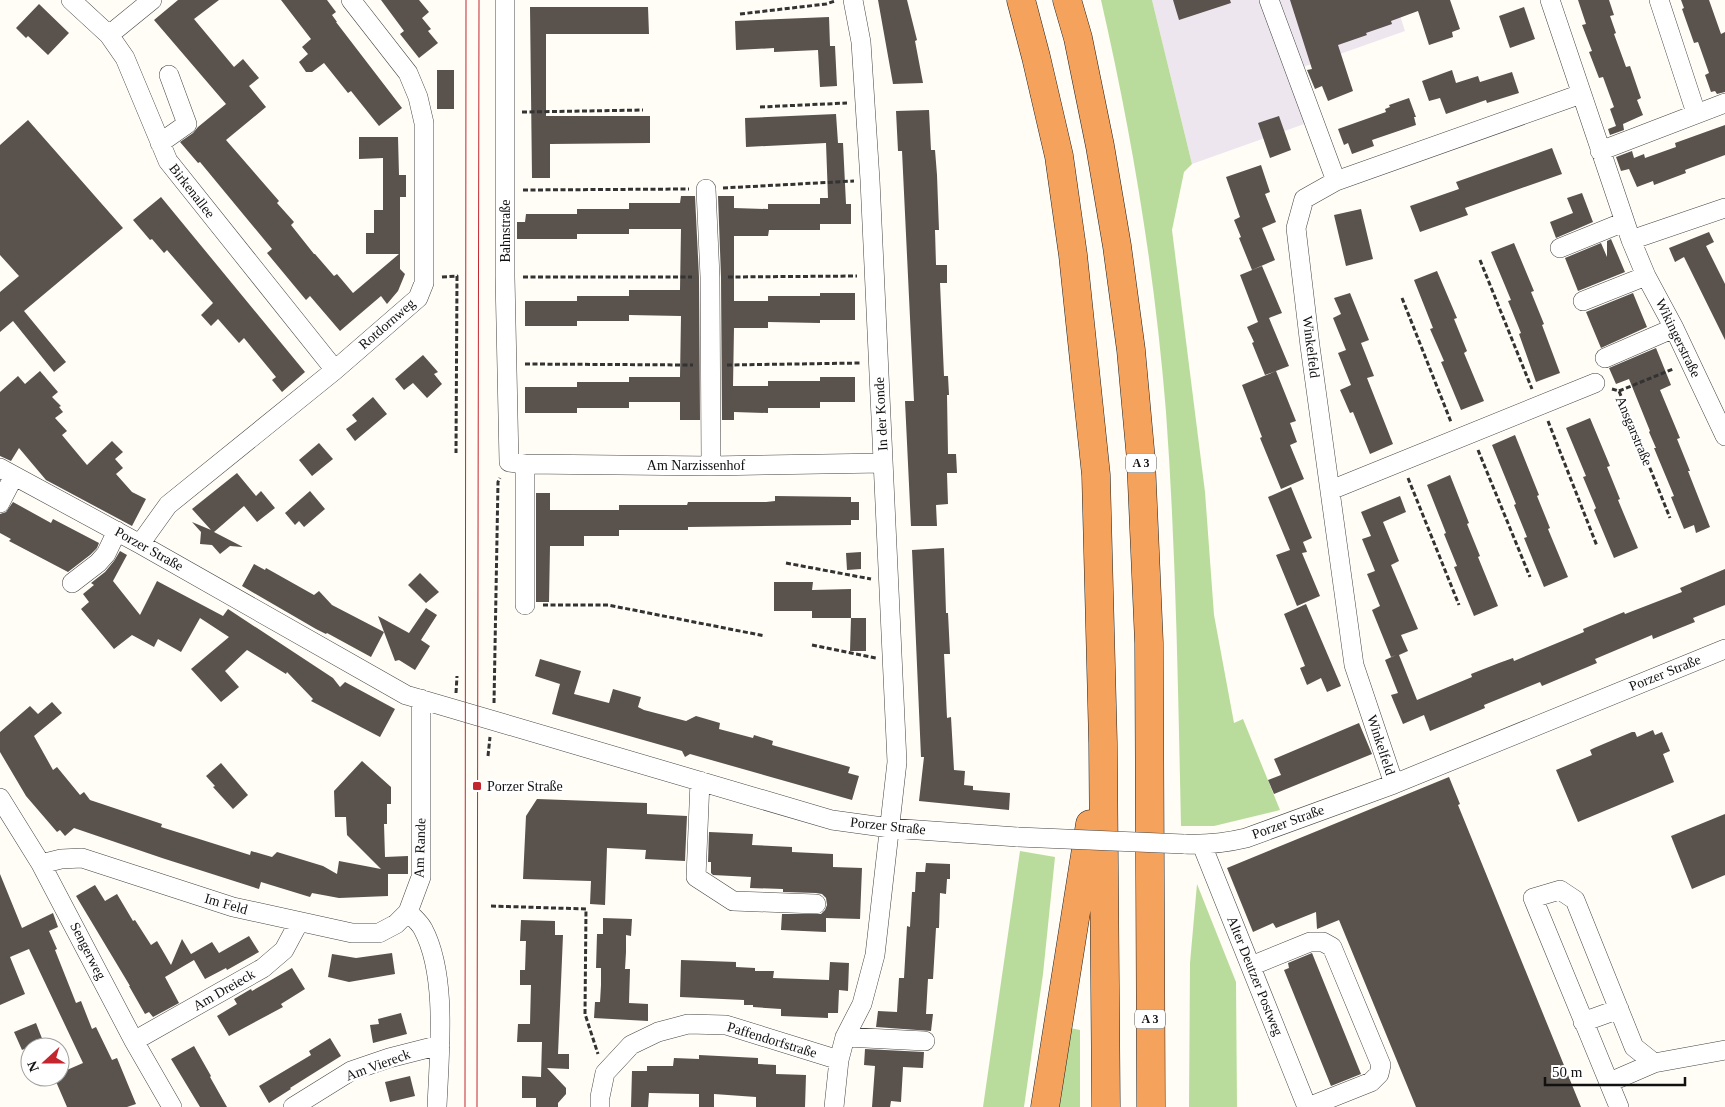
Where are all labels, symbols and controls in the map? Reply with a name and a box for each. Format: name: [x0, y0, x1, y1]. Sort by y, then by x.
street label: Birkenallee: [166, 161, 218, 221]
street label: Bahnstraße: [498, 200, 513, 262]
street label: Rotdornweg: [356, 296, 418, 352]
street label: Wikingerstraße: [1652, 296, 1704, 380]
street label: Winkelfeld: [1300, 315, 1322, 379]
street label: In der Konde: [872, 377, 890, 451]
street label: Ansgarstraße: [1613, 394, 1655, 468]
road number: A 3: [1126, 453, 1156, 472]
street label: Am Narzissenhof: [647, 458, 746, 473]
street label: Porzer Straße: [112, 524, 186, 574]
street label: Porzer Straße: [1627, 652, 1703, 694]
street label: Winkelfeld: [1364, 713, 1398, 777]
place label: Porzer Straße: [487, 779, 563, 794]
marker: Porzer Straße: [471, 780, 483, 792]
street label: Porzer Straße: [1250, 802, 1326, 842]
street label: Porzer Straße: [850, 815, 926, 837]
street label: Am Rande: [411, 818, 429, 878]
street label: Im Feld: [203, 891, 249, 917]
street label: Alter Deutzer Postweg: [1224, 914, 1286, 1038]
street label: Sengerweg: [67, 920, 109, 982]
street label: Am Dreieck: [190, 966, 258, 1014]
road number: A 3: [1135, 1010, 1165, 1028]
street label: Paffendorfstraße: [725, 1019, 819, 1061]
north arrow: [20, 1037, 70, 1087]
street label: Am Viereck: [344, 1046, 412, 1084]
scale bar: [1545, 1054, 1685, 1086]
text: N: [25, 1059, 42, 1074]
text: 50 m: [1552, 1064, 1583, 1080]

